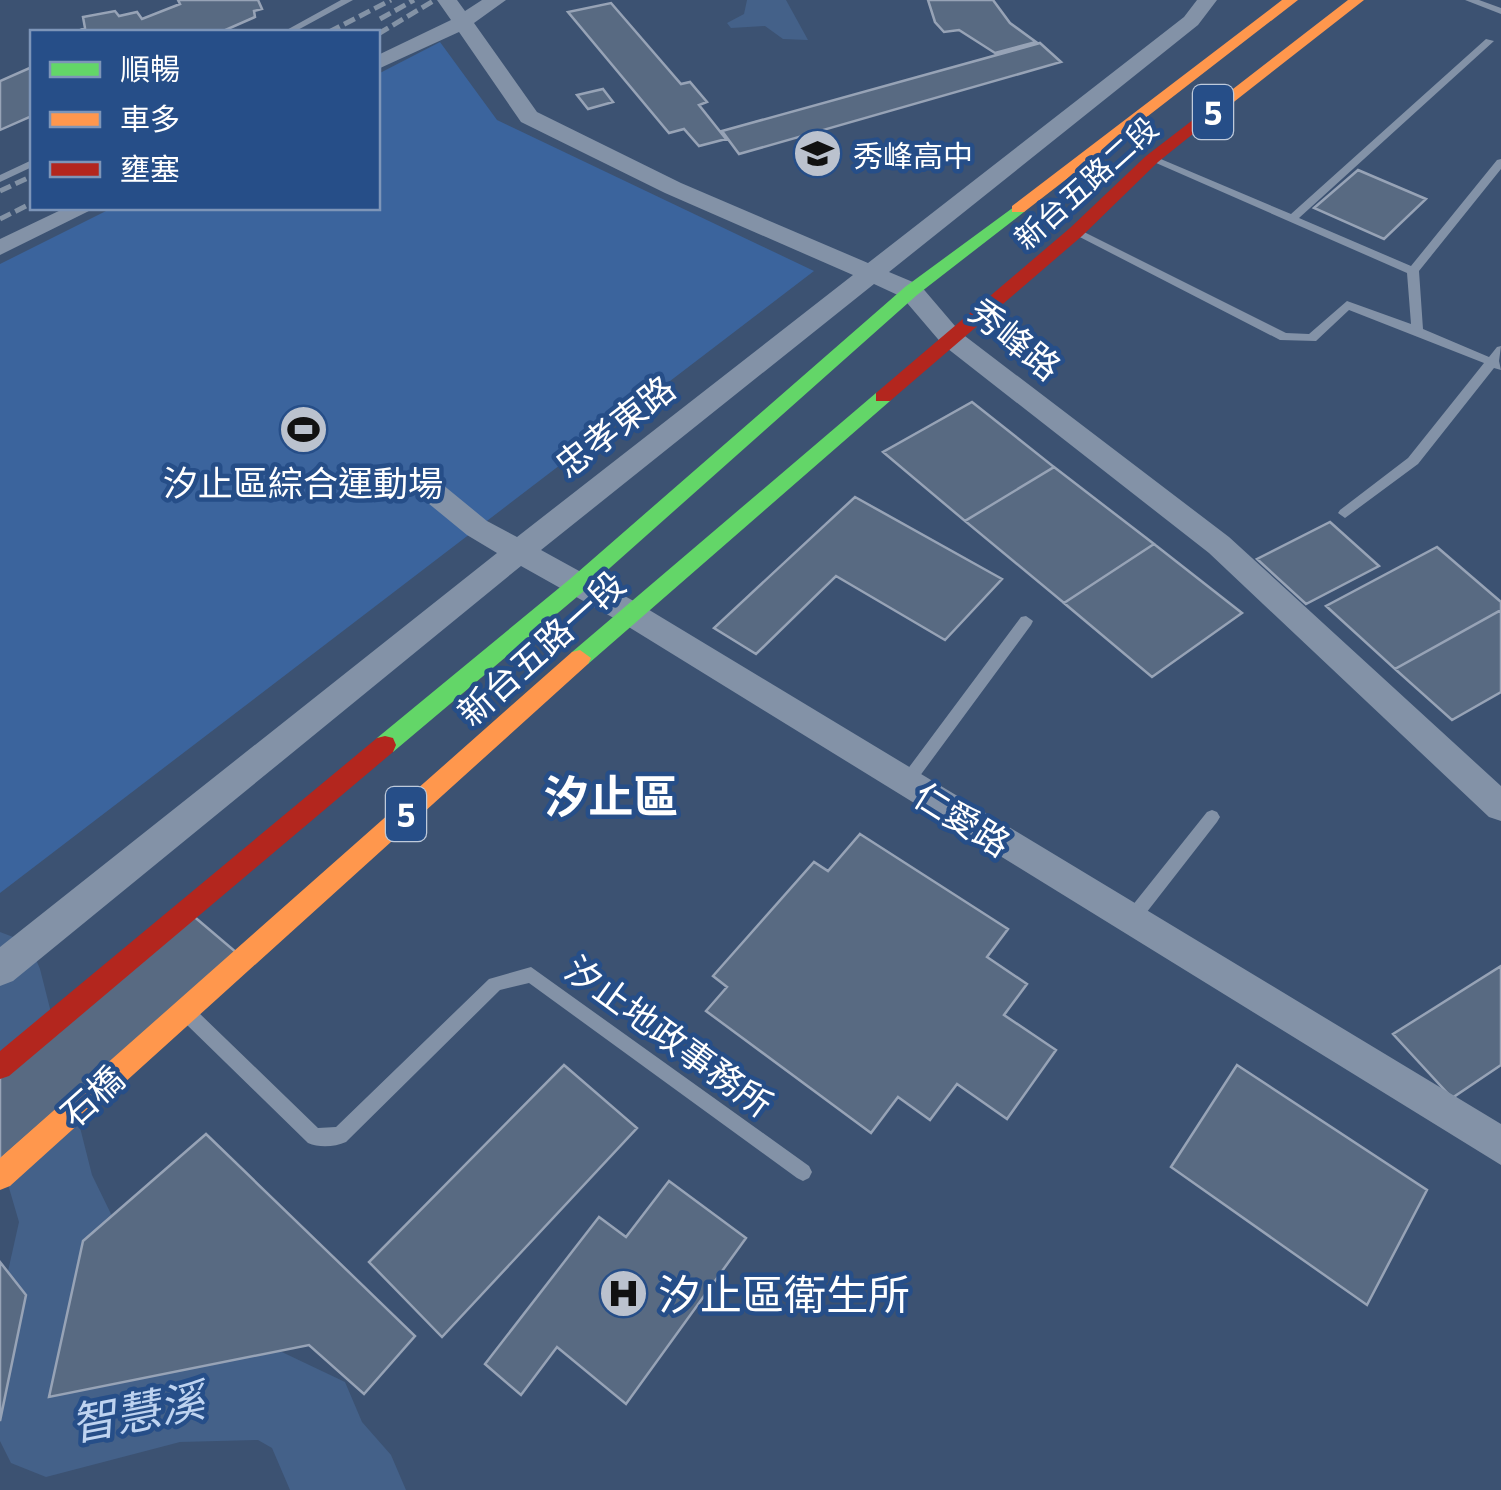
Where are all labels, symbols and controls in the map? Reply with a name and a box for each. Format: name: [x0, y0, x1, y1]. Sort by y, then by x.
legend: [30, 30, 380, 210]
text: 順暢: [120, 49, 180, 86]
road number: 5: [1193, 85, 1233, 139]
text: 車多: [120, 99, 180, 136]
street label: 新台五路二段: [1006, 108, 1164, 256]
school or university icon: 秀峰高中: [792, 128, 844, 180]
place label: 秀峰高中: [853, 136, 973, 173]
text: 壅塞: [120, 149, 180, 186]
street label: 秀峰路: [962, 288, 1070, 388]
street label: 忠孝東路: [546, 365, 682, 485]
sports icon: 汐止區綜合運動場: [277, 403, 329, 455]
place label: 汐止區綜合運動場: [163, 460, 443, 503]
street label: 新台五路一段: [448, 561, 632, 733]
district label: 汐止區: [543, 767, 679, 822]
street label: 仁愛路: [907, 772, 1019, 864]
road number: 5: [386, 787, 426, 841]
street label: 汐止地政事務所: [558, 946, 782, 1124]
street label: 石橋: [51, 1056, 131, 1134]
hospital icon: 汐止區衛生所: [597, 1267, 649, 1319]
place label: 汐止區衛生所: [658, 1267, 910, 1319]
water label: 智慧溪: [65, 1369, 214, 1450]

